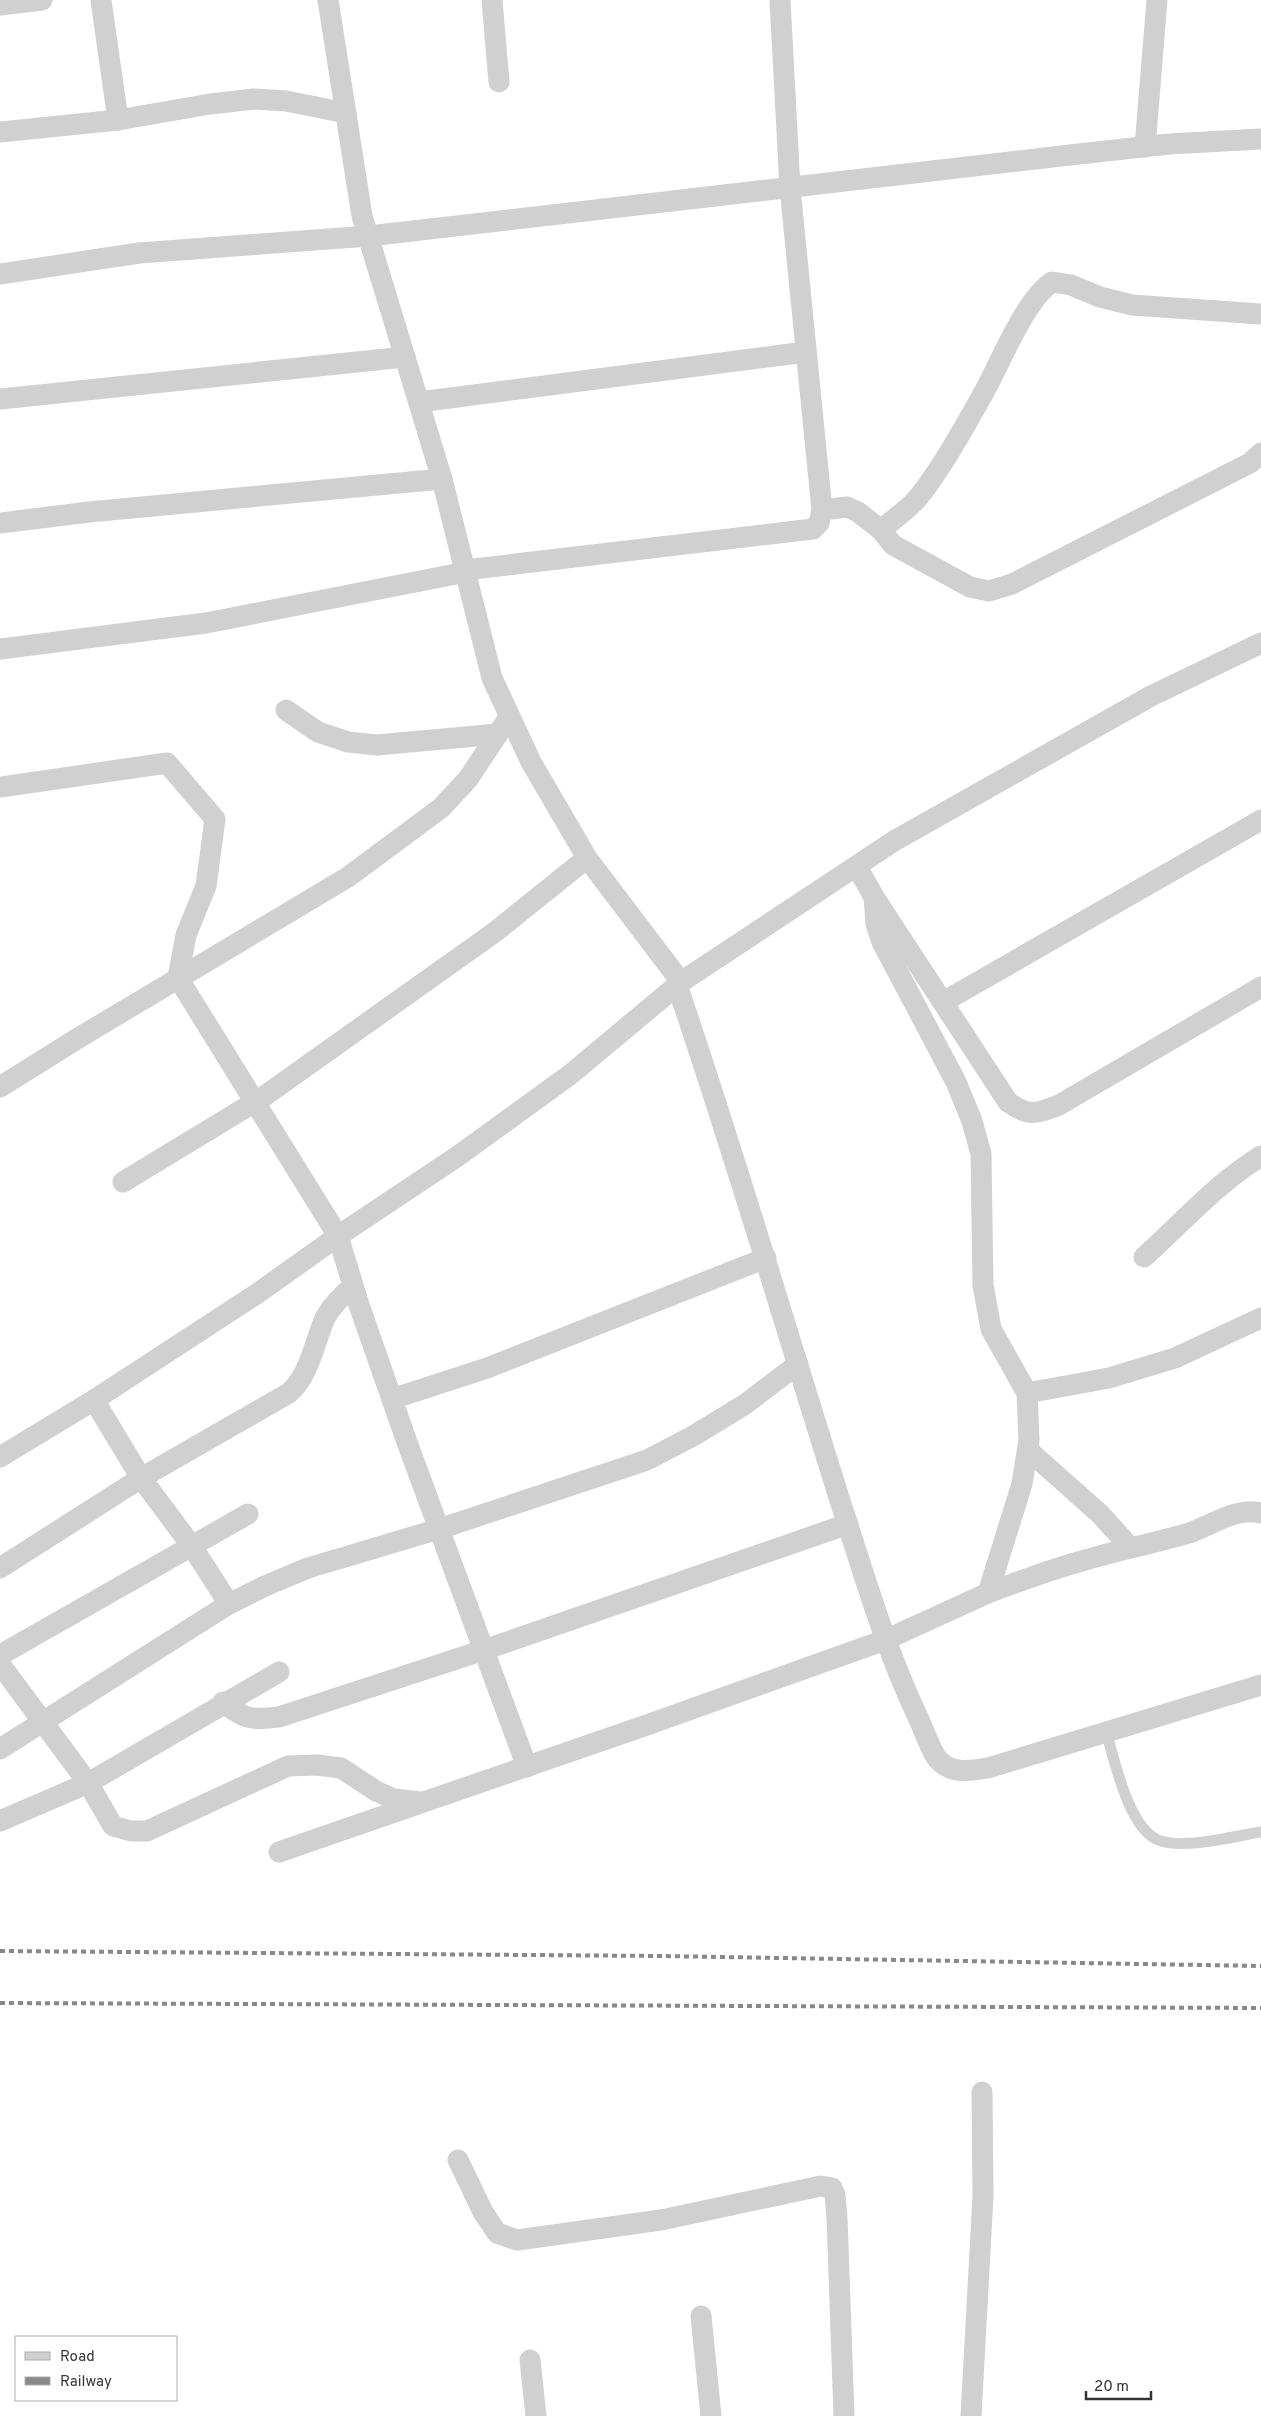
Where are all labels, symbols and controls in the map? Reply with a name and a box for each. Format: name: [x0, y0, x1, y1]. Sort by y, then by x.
legend: [15, 2336, 178, 2401]
text: Road: [60, 2348, 95, 2367]
scale bar: [1086, 2368, 1151, 2400]
text: Railway: [60, 2373, 112, 2392]
text: 20 m: [1094, 2378, 1129, 2397]

